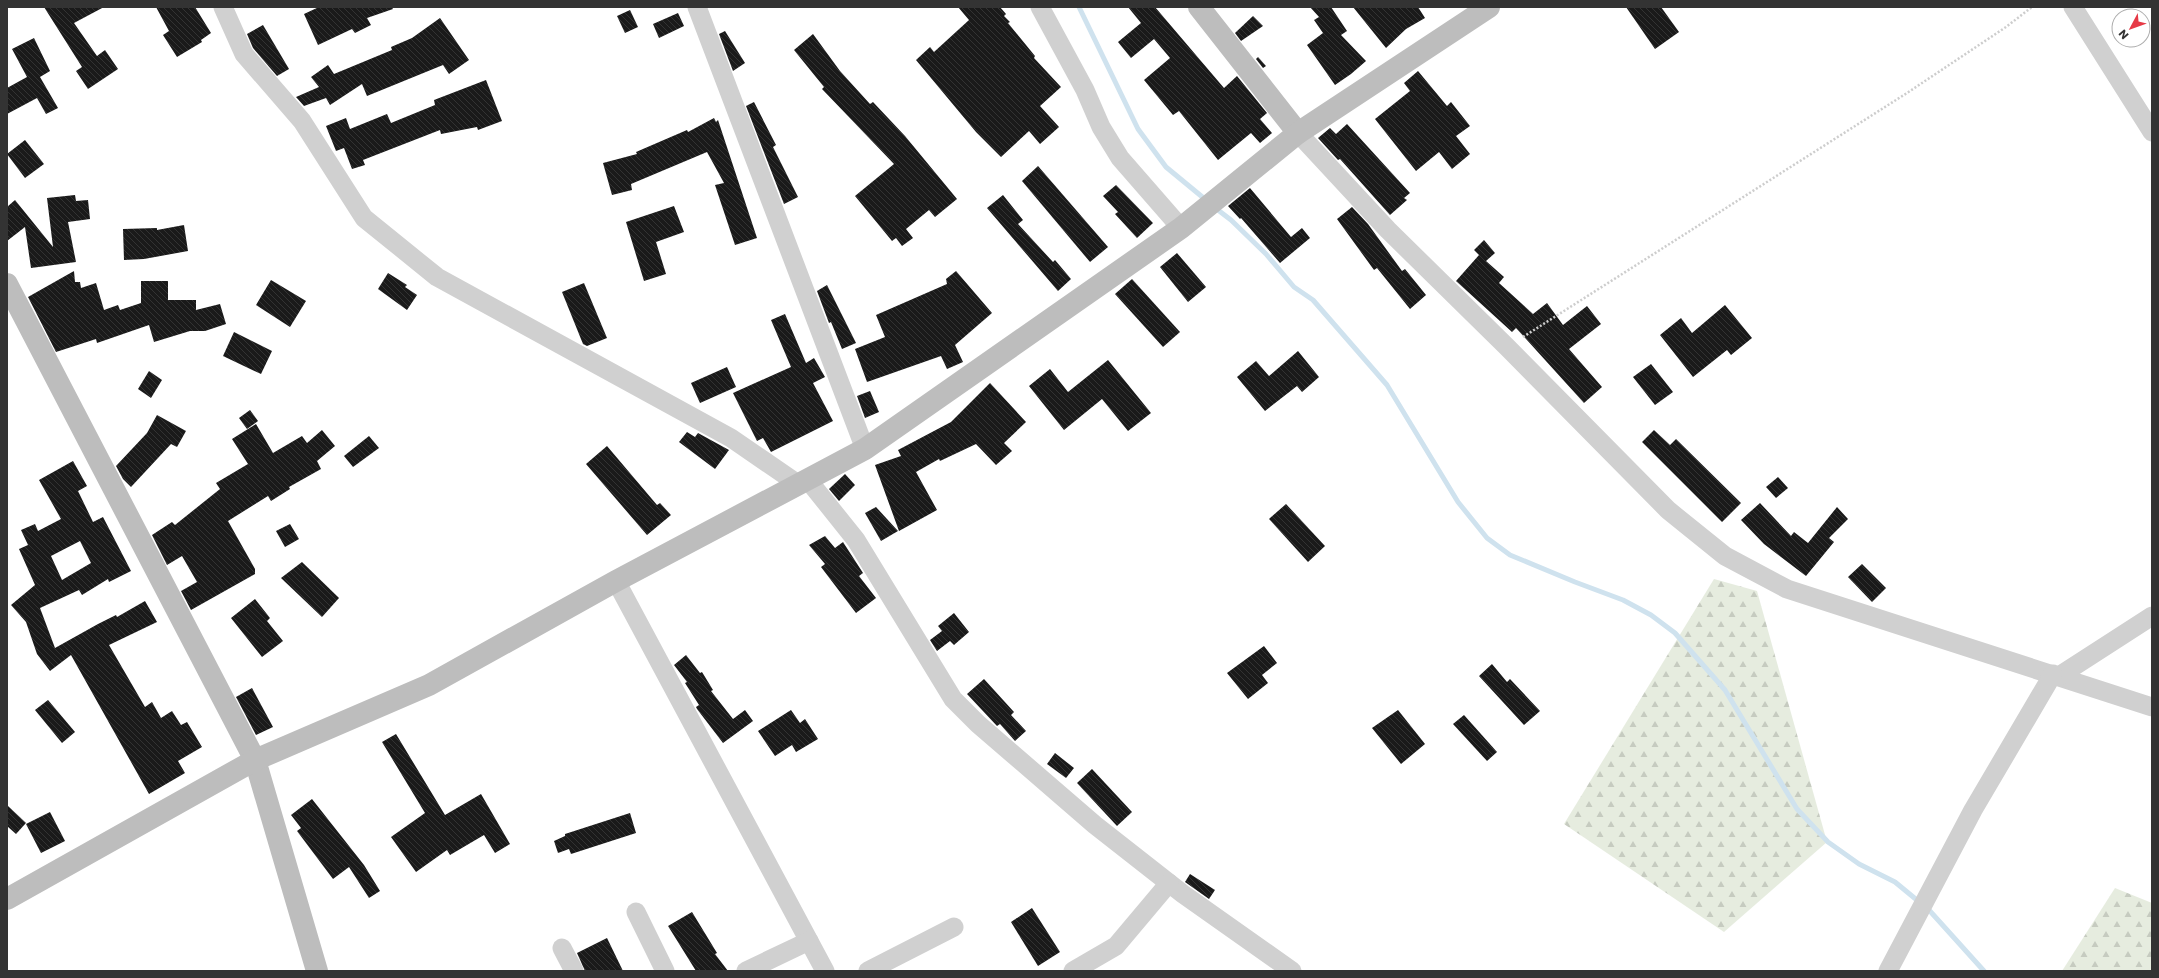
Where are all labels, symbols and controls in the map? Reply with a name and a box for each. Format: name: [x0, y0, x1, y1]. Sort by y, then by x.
north arrow: [2111, 8, 2151, 48]
text: N: [2115, 26, 2132, 43]

